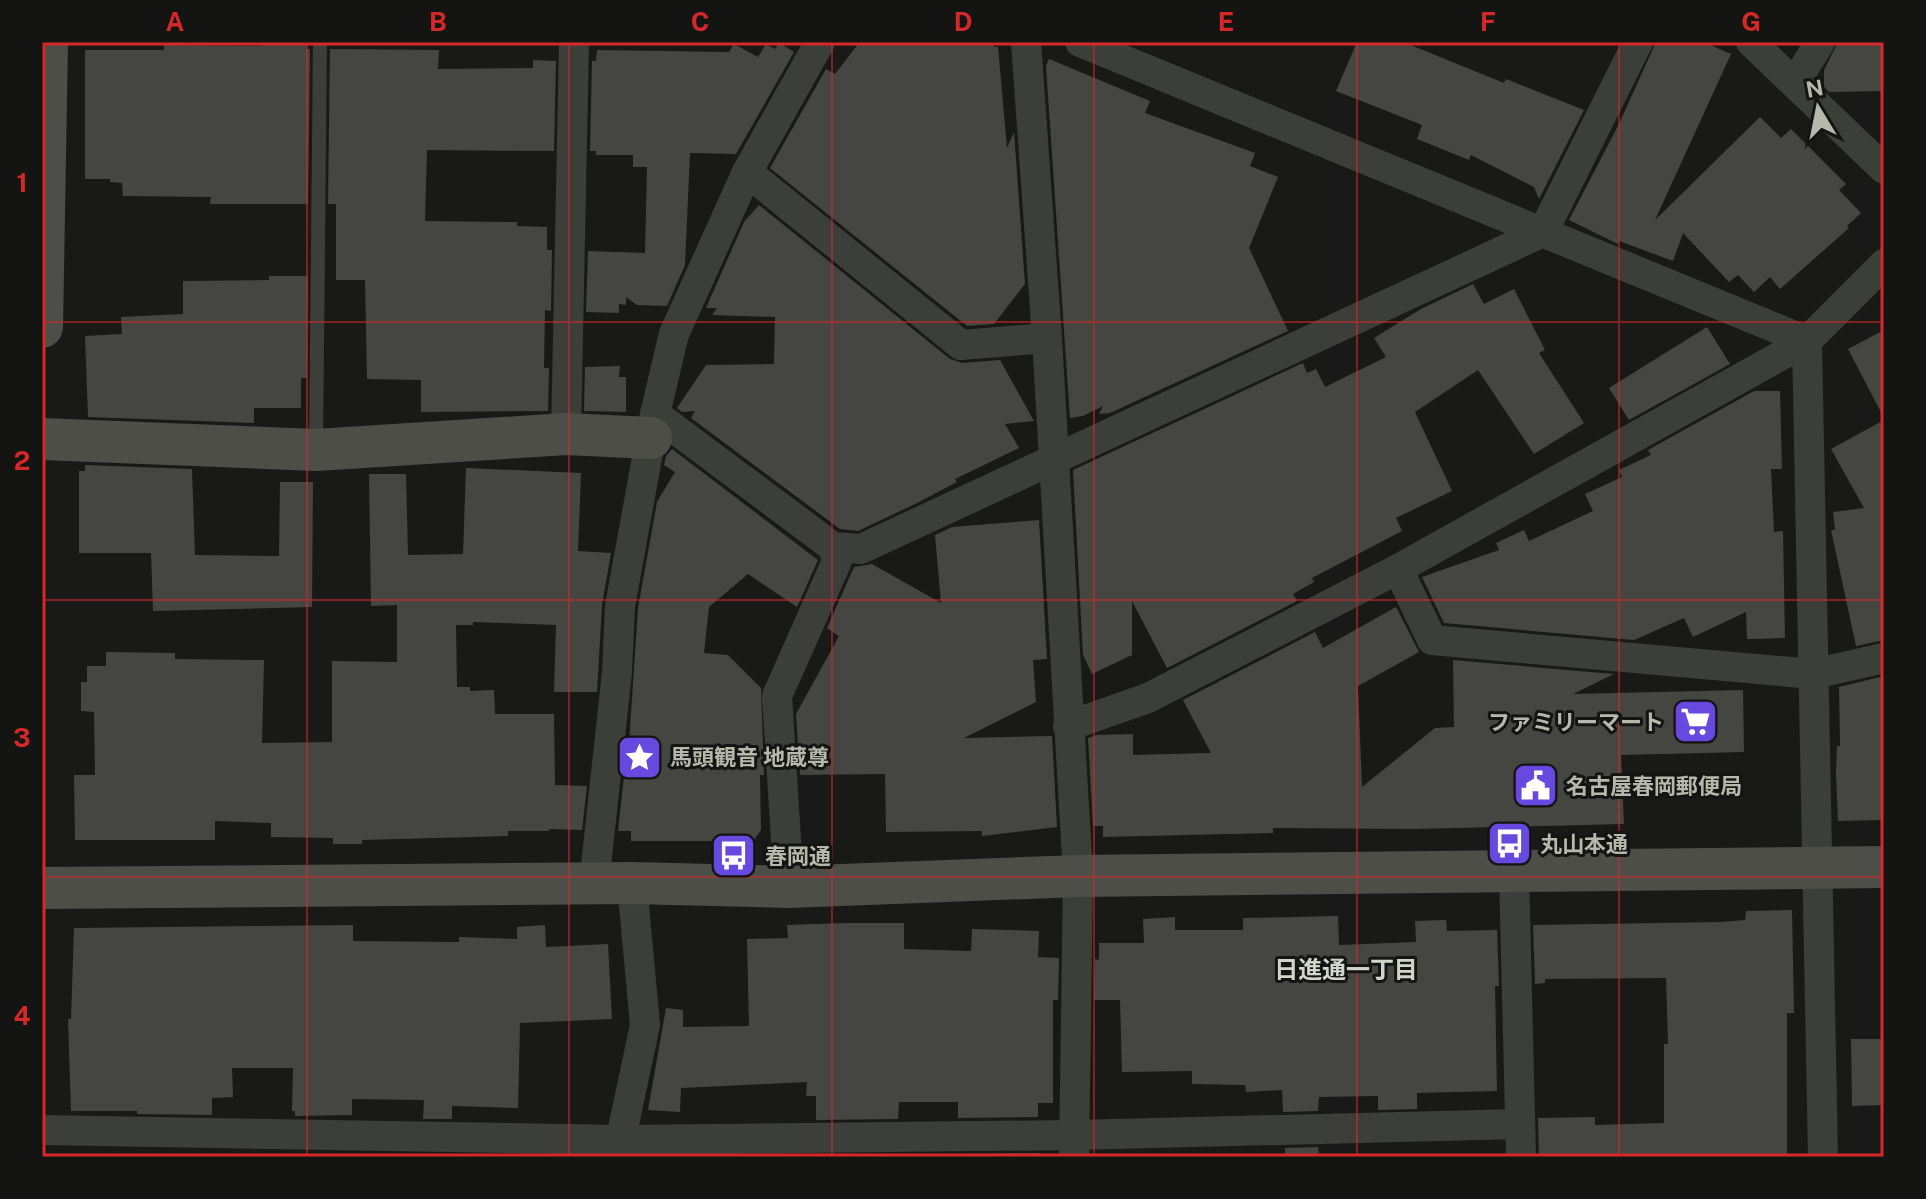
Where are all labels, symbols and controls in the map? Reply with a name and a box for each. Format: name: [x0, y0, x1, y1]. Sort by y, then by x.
text: A: [166, 6, 185, 37]
text: B: [429, 6, 447, 37]
text: C: [691, 6, 709, 37]
text: D: [954, 6, 972, 37]
text: E: [1218, 6, 1234, 37]
text: F: [1480, 6, 1496, 37]
text: G: [1741, 6, 1761, 37]
north arrow: [1778, 68, 1858, 148]
text: N: [1804, 74, 1825, 103]
text: 1: [16, 167, 28, 198]
text: 2: [14, 445, 30, 476]
supermarket icon: ファミリーマート: [1671, 698, 1719, 746]
place label: ファミリーマート: [1488, 709, 1664, 735]
text: 3: [13, 722, 31, 753]
place icon: 馬頭観音 地蔵尊: [615, 733, 663, 781]
place label: 馬頭観音 地蔵尊: [670, 744, 829, 770]
public building icon: 名古屋春岡郵便局: [1511, 762, 1559, 810]
place label: 名古屋春岡郵便局: [1566, 773, 1742, 799]
bus stop icon: 丸山本通: [1485, 820, 1533, 868]
place label: 丸山本通: [1540, 831, 1628, 857]
bus stop icon: 春岡通: [710, 832, 758, 880]
place label: 春岡通: [765, 843, 831, 869]
district label: 日進通一丁目: [1274, 955, 1418, 983]
text: 4: [13, 1000, 31, 1031]

